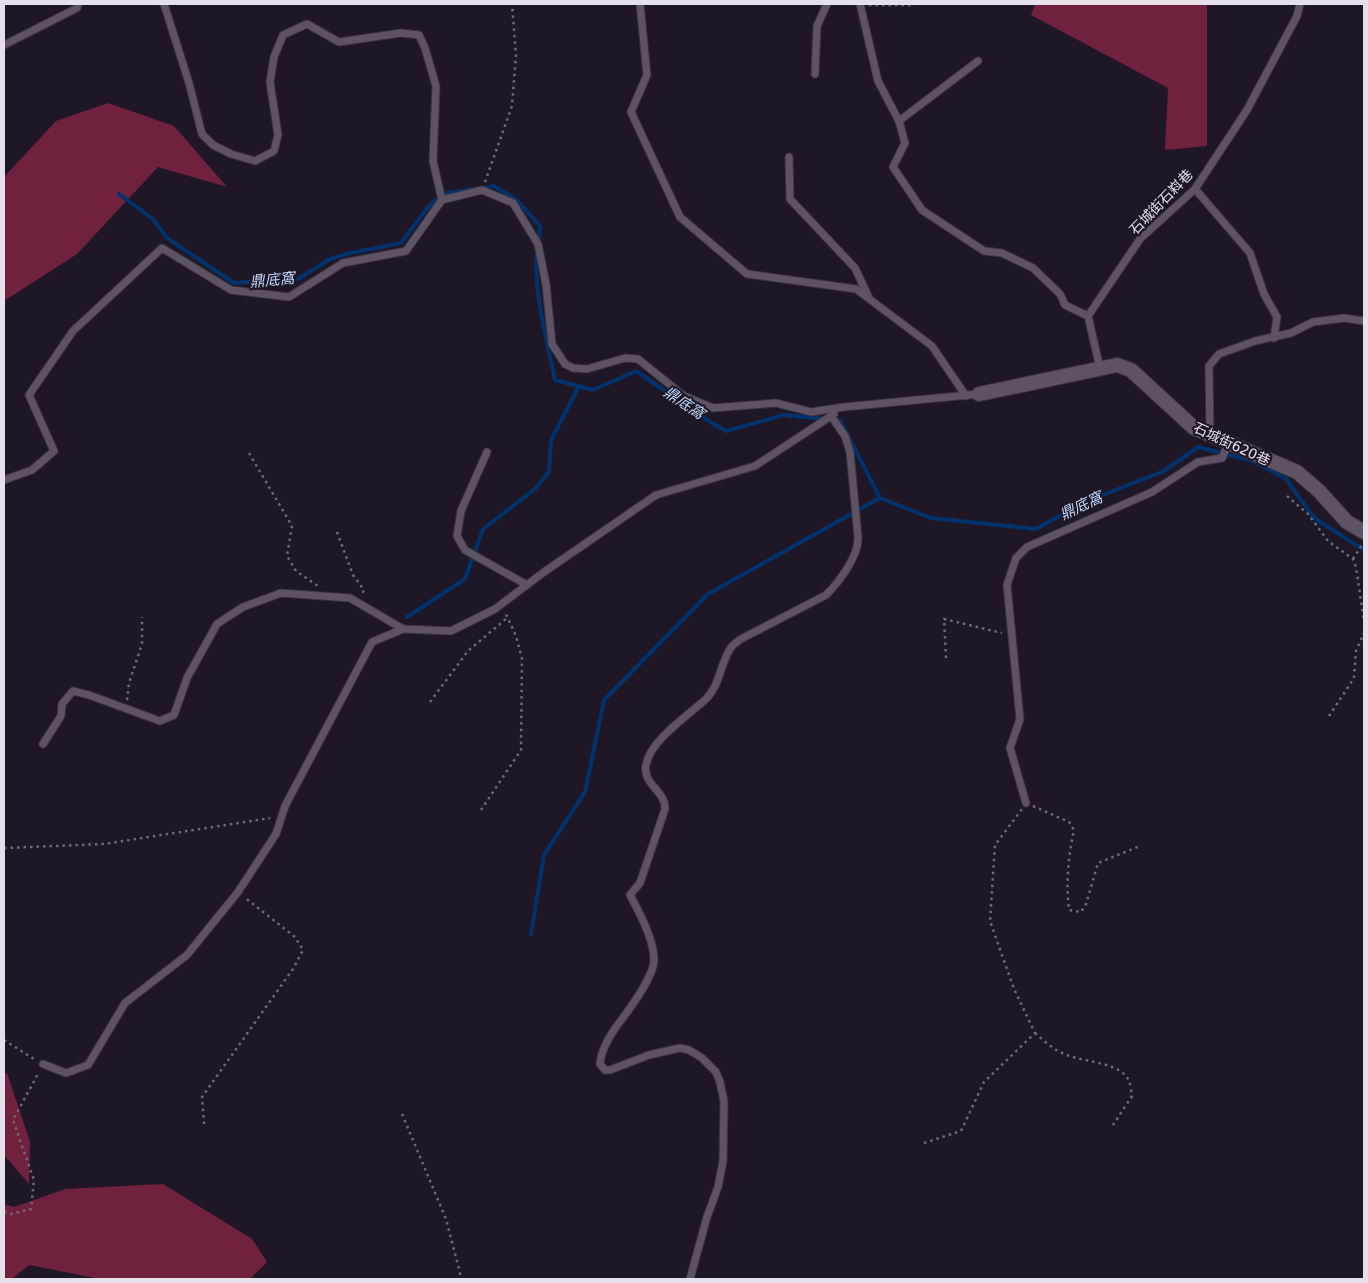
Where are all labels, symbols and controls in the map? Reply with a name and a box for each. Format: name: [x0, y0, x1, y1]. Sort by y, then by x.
street label: 石城街石嵙巷: [1126, 166, 1196, 238]
water label: 鼎底窩: [249, 269, 297, 291]
water label: 鼎底窩: [660, 383, 709, 424]
street label: 石城街620巷: [1191, 419, 1273, 469]
water label: 鼎底窩: [1057, 487, 1107, 524]

